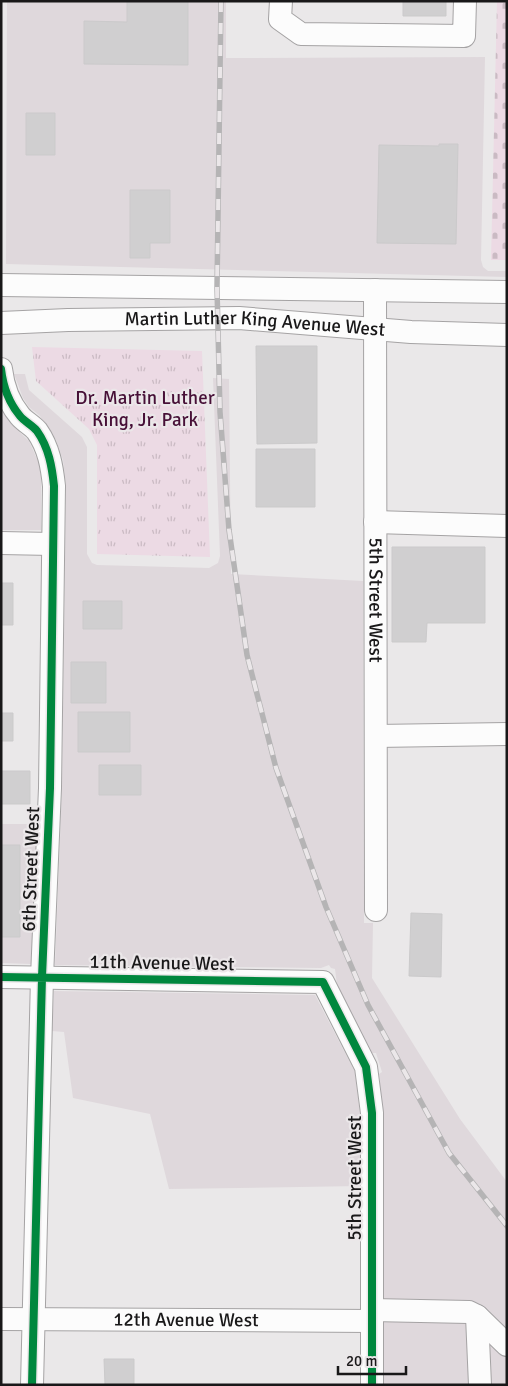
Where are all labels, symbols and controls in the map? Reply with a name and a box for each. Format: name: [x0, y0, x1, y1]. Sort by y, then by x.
street label: Martin Luther King Avenue West: [124, 306, 386, 342]
park label: Dr. Martin Luther King, Jr. Park: [75, 386, 215, 432]
street label: 5th Street West: [363, 537, 388, 663]
street label: 6th Street West: [17, 806, 45, 932]
street label: 11th Avenue West: [89, 950, 235, 976]
street label: 5th Street West: [343, 1115, 367, 1241]
street label: 12th Avenue West: [113, 1308, 259, 1332]
scale bar: [338, 1344, 406, 1376]
text: 20 m: [346, 1352, 377, 1370]

